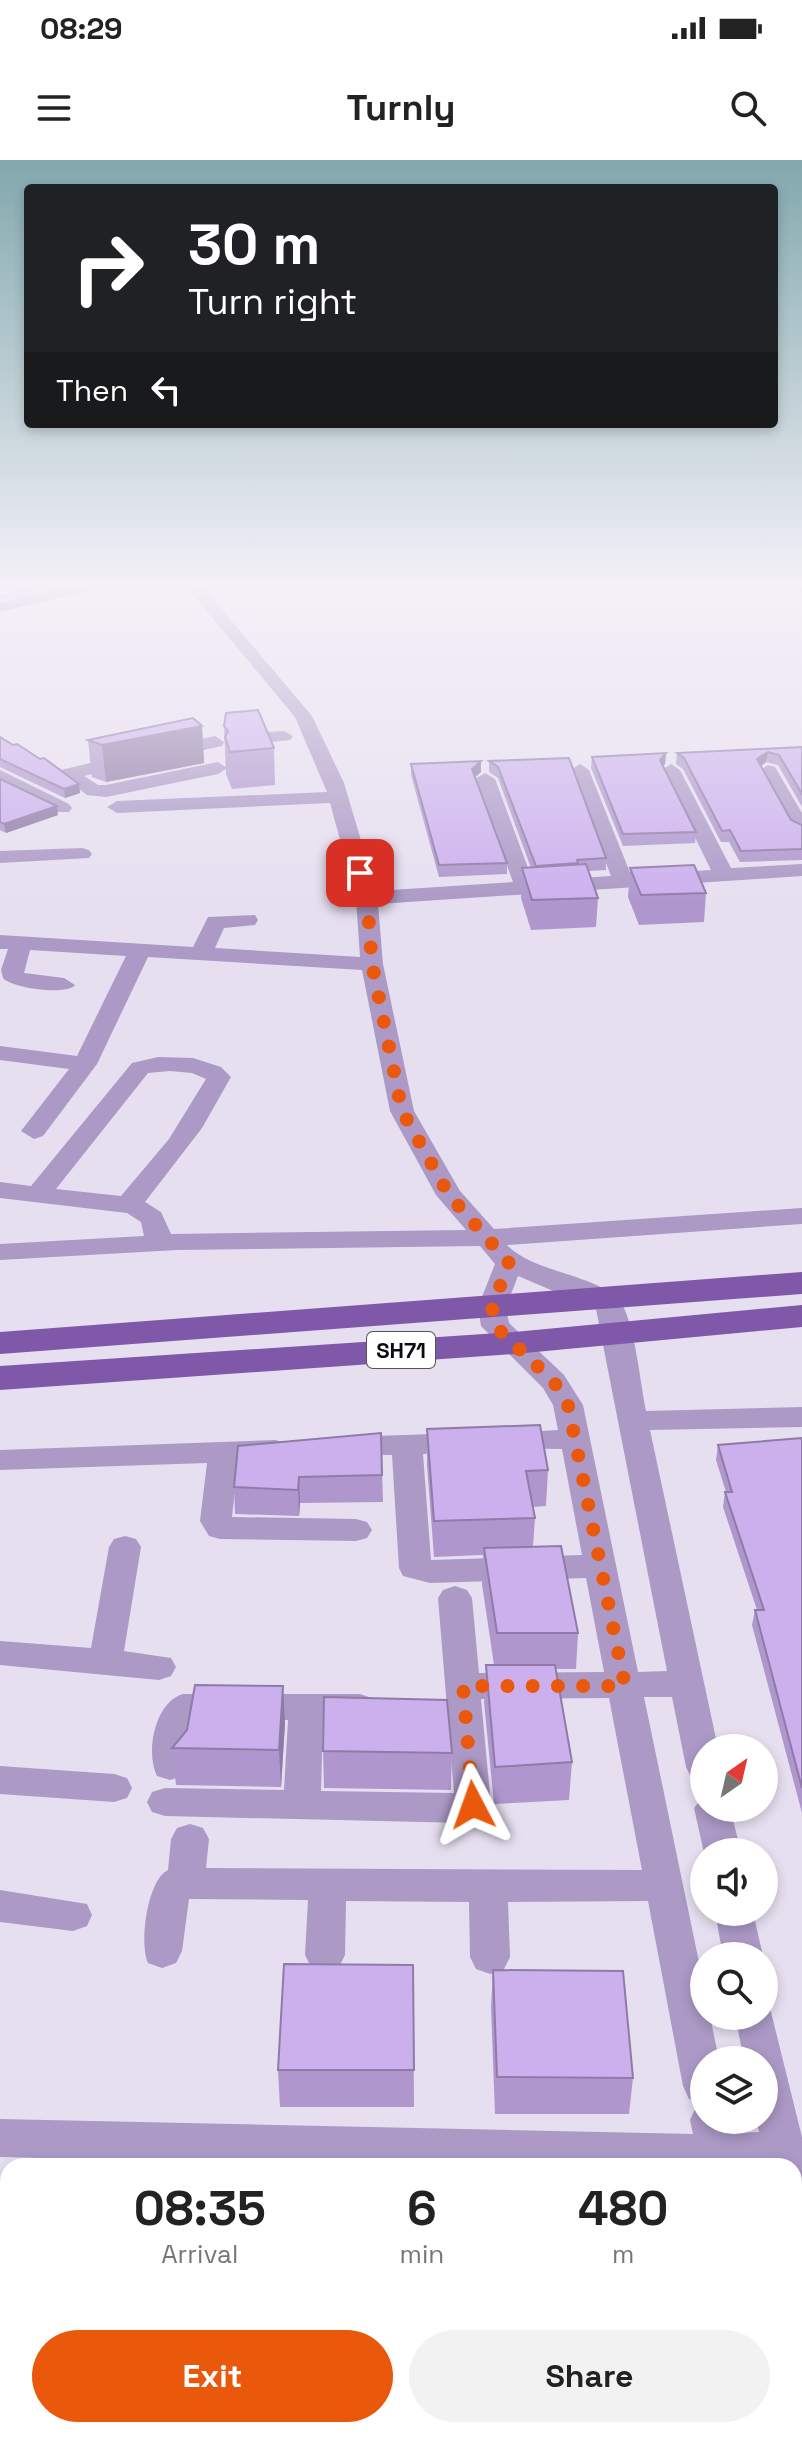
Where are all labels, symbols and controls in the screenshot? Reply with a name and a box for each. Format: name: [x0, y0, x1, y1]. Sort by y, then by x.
text: 08:29: [40, 9, 123, 48]
text: Turnly: [347, 85, 455, 131]
icon: menu: [32, 86, 76, 130]
icon: search: [726, 86, 770, 130]
text: 30 m: [188, 209, 320, 280]
icon: right: [56, 216, 160, 320]
text: Turn right: [188, 279, 357, 325]
icon: left: [144, 368, 188, 412]
text: Then: [56, 371, 128, 410]
pin: [326, 839, 394, 907]
icon: arrive: [338, 851, 382, 895]
road number: SH71: [367, 1332, 435, 1368]
north arrow: [690, 1734, 778, 1822]
map controls: [690, 1734, 778, 2134]
position arrow: [431, 1763, 515, 1847]
button: sound: [690, 1838, 778, 1926]
button: search: [690, 1942, 778, 2030]
button: layers: [690, 2046, 778, 2134]
text: 08:35: [134, 2178, 266, 2239]
text: 6: [407, 2178, 437, 2239]
text: 480: [578, 2178, 668, 2239]
text: Arrival: [161, 2237, 238, 2271]
text: min: [400, 2237, 444, 2271]
text: m: [612, 2237, 634, 2271]
button: Exit: [32, 2330, 393, 2422]
button: Share: [409, 2330, 770, 2422]

